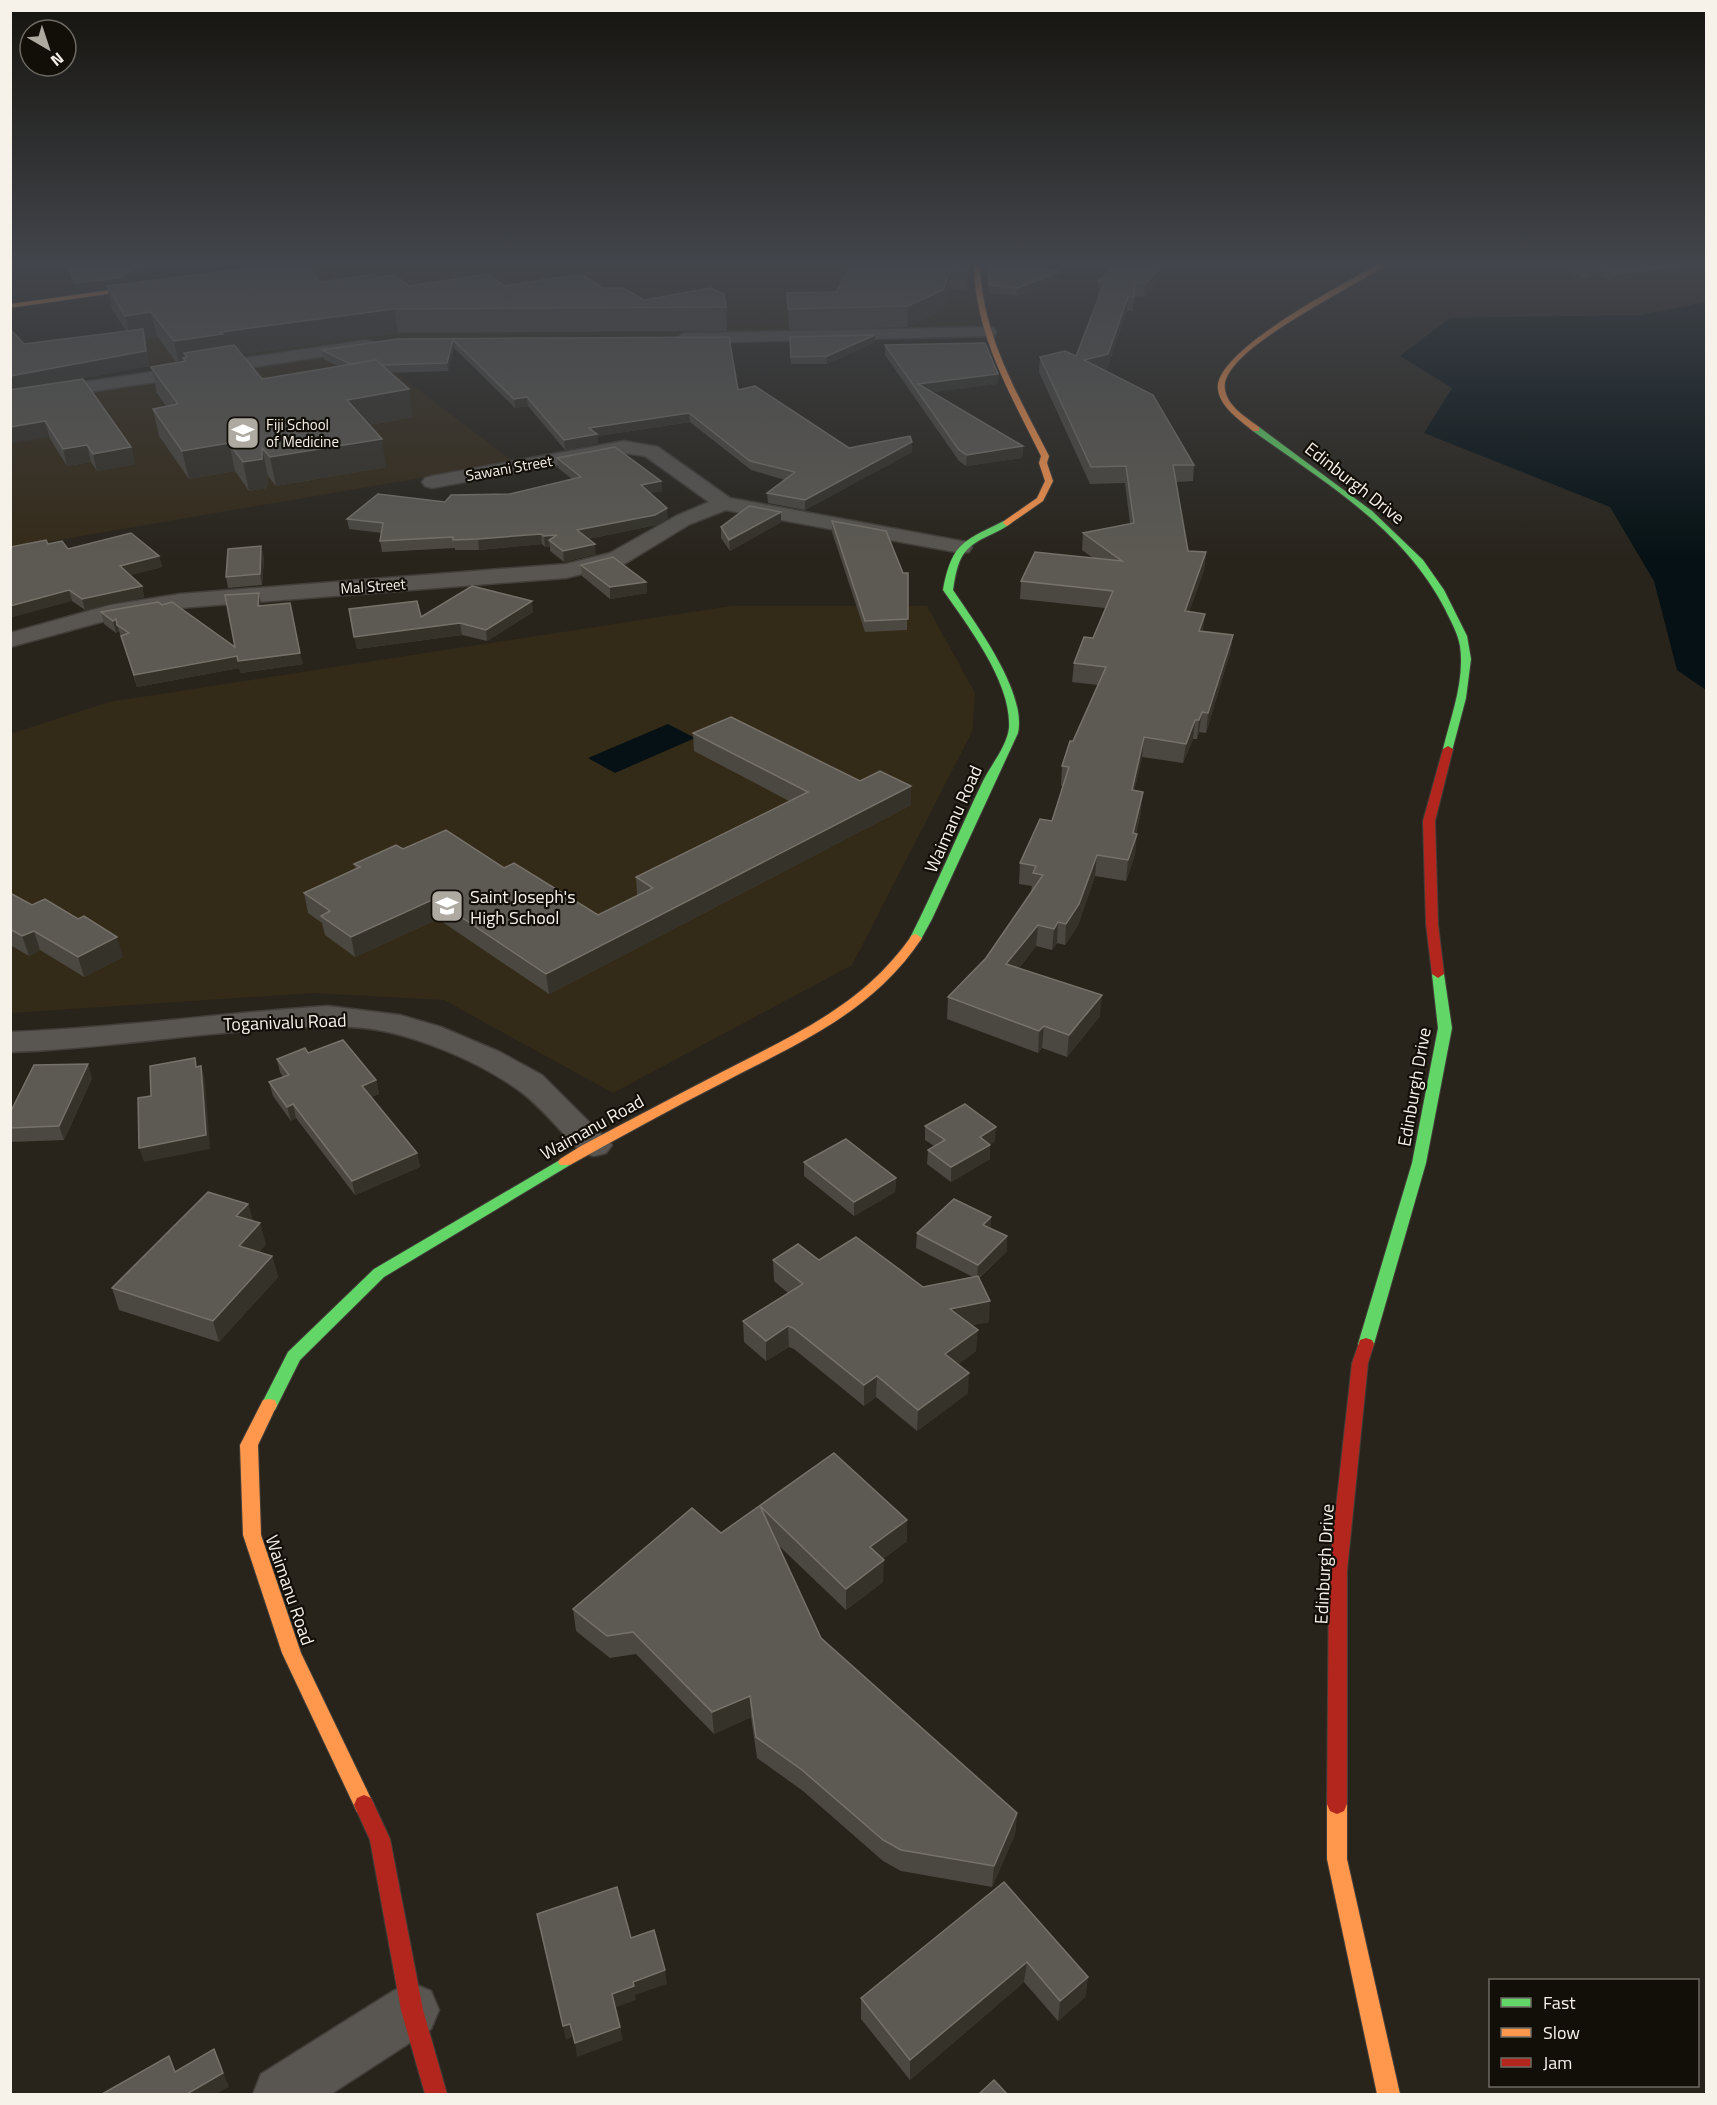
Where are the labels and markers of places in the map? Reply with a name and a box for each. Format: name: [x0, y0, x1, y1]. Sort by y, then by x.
place label: Fiji School of Medicine: [266, 413, 339, 453]
school or university icon: Fiji School of Medicine: [225, 415, 261, 451]
place label: Saint Joseph's High School: [470, 883, 576, 931]
school or university icon: Saint Joseph's High School: [429, 888, 465, 924]

